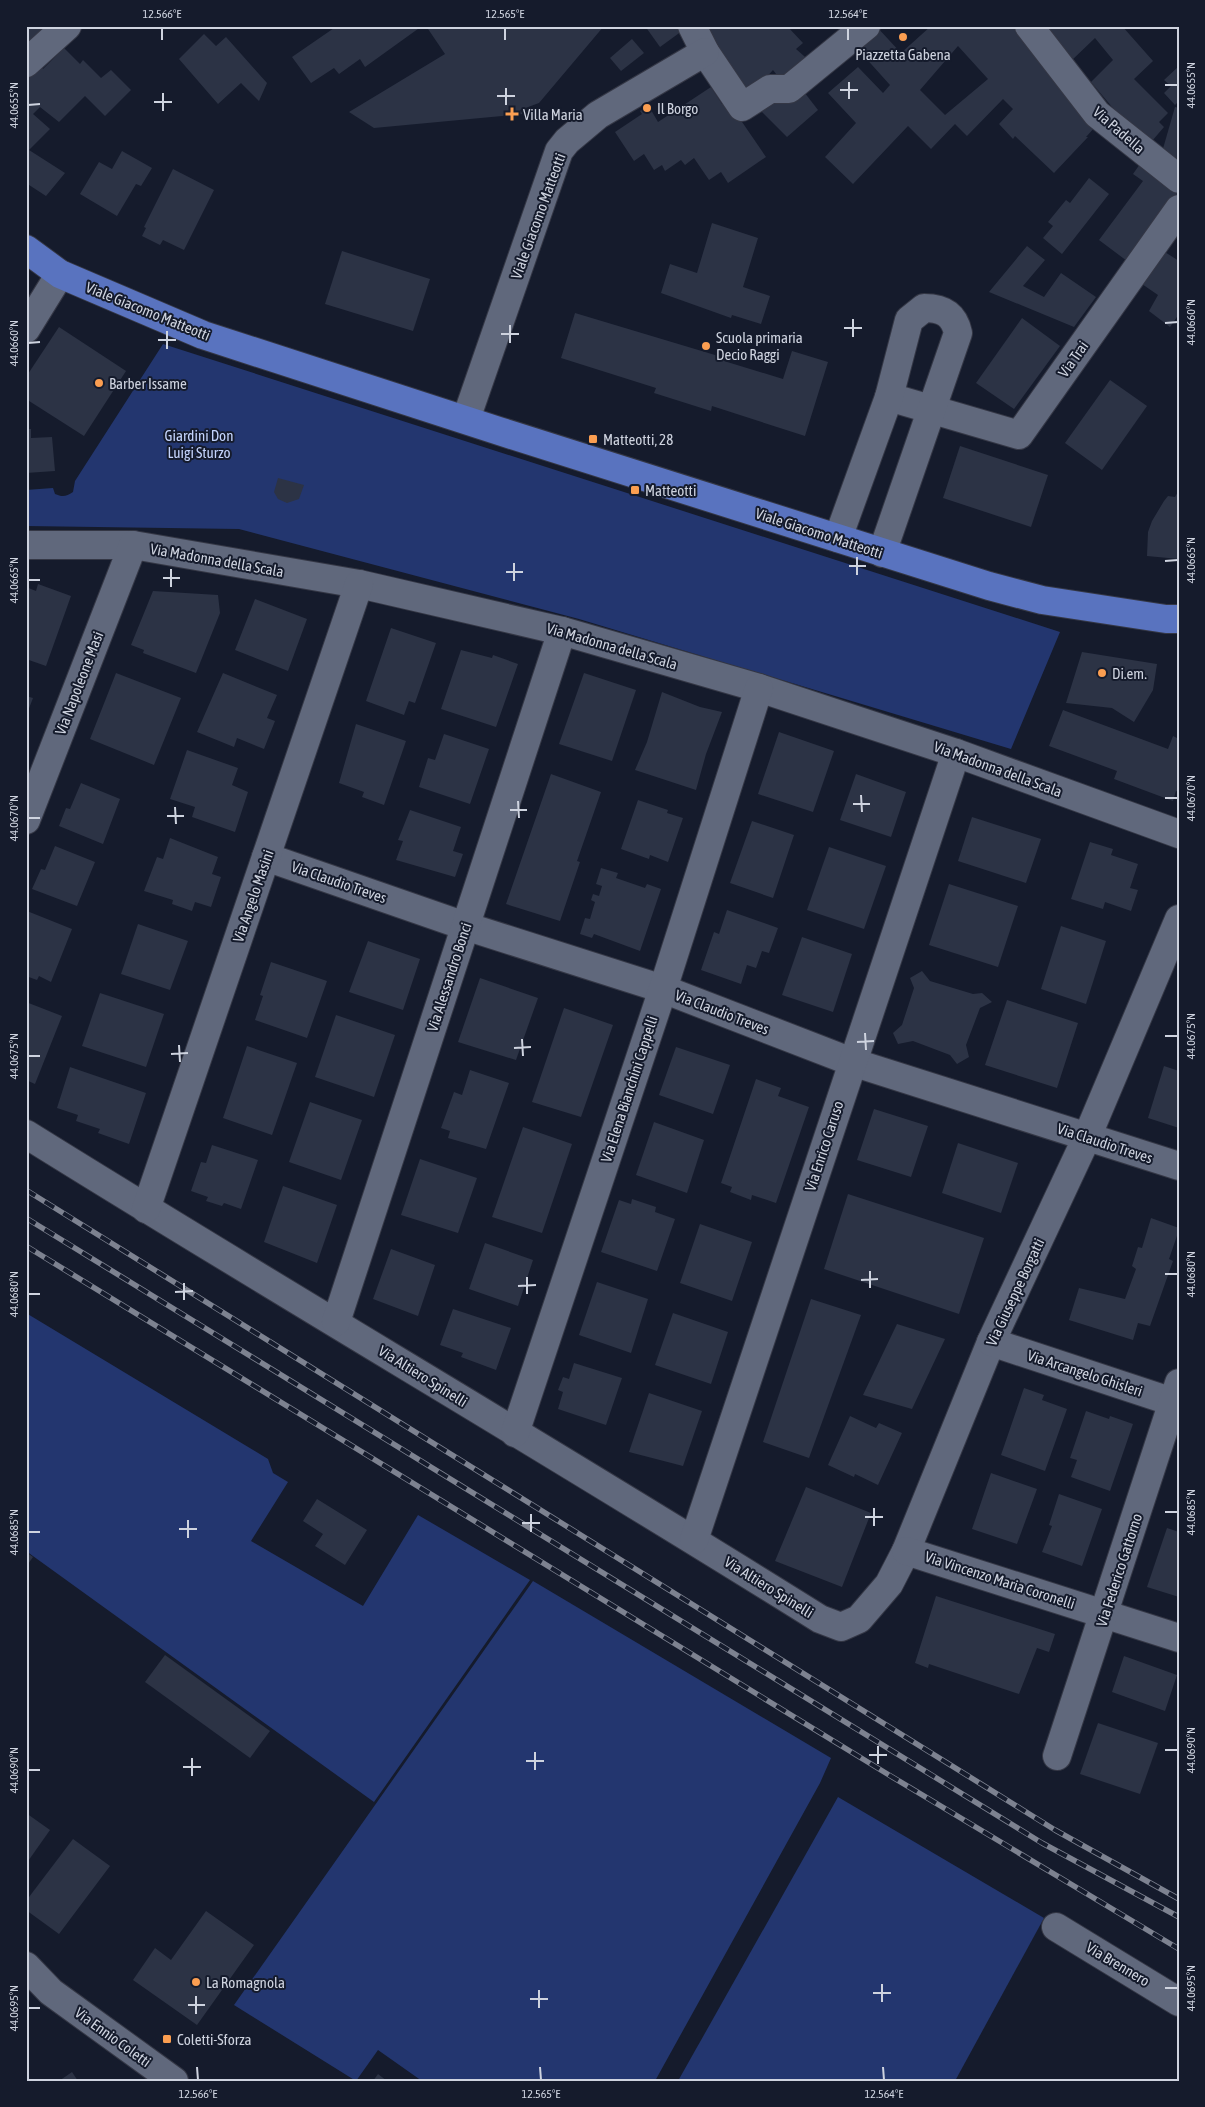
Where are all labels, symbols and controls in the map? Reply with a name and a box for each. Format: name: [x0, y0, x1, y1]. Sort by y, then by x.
text: 12.566°E: [143, 7, 181, 21]
text: 12.565°E: [486, 7, 524, 21]
text: 12.564°E: [829, 7, 867, 21]
marker: Piazzetta Gabena: [897, 31, 909, 43]
place label: Piazzetta Gabena: [855, 46, 951, 63]
text: 44.0655°N: [1184, 62, 1198, 108]
text: 44.0655°N: [7, 82, 21, 128]
place label: Il Borgo: [657, 100, 698, 117]
marker: Il Borgo: [641, 102, 653, 114]
street label: Via Padella: [1090, 103, 1148, 157]
place label: Villa Maria: [523, 106, 583, 123]
marker: Villa Maria: [505, 107, 519, 121]
street label: Viale Giacomo Matteotti: [507, 151, 569, 281]
street label: Viale Giacomo Matteotti: [83, 278, 213, 344]
text: 44.0660°N: [1184, 299, 1198, 345]
text: 44.0660°N: [7, 320, 21, 366]
place label: Scuola primaria Decio Raggi: [716, 329, 803, 363]
street label: Via Trai: [1055, 338, 1091, 380]
marker: Scuola primaria Decio Raggi: [700, 340, 712, 352]
place label: Barber Issame: [109, 375, 187, 392]
marker: Barber Issame: [93, 377, 105, 389]
park label: Giardini Don Luigi Sturzo: [165, 427, 233, 461]
place label: Matteotti, 28: [603, 431, 673, 448]
marker: Matteotti, 28: [587, 433, 599, 445]
place label: Matteotti: [645, 482, 696, 499]
marker: Matteotti: [629, 484, 641, 496]
street label: Viale Giacomo Matteotti: [753, 504, 885, 562]
text: 44.0665°N: [1184, 537, 1198, 583]
street label: Via Madonna della Scala: [149, 540, 285, 580]
text: 44.0665°N: [7, 557, 21, 603]
street label: Via Madonna della Scala: [545, 619, 679, 673]
street label: Via Napoleone Masi: [51, 629, 107, 737]
place label: Di.em.: [1112, 665, 1147, 682]
marker: Di.em.: [1096, 667, 1108, 679]
street label: Via Madonna della Scala: [932, 738, 1064, 800]
text: 44.0670°N: [1184, 775, 1198, 821]
text: 44.0670°N: [7, 795, 21, 841]
street label: Via Angelo Masini: [229, 847, 277, 945]
street label: Via Claudio Treves: [289, 858, 389, 906]
street label: Via Alessandro Bonci: [423, 920, 475, 1034]
street label: Via Claudio Treves: [673, 986, 771, 1038]
text: 44.0675°N: [1184, 1013, 1198, 1059]
street label: Via Elena Bianchini Cappelli: [597, 1014, 661, 1164]
text: 44.0675°N: [7, 1033, 21, 1079]
street label: Via Enrico Caruso: [801, 1099, 847, 1193]
street label: Via Claudio Treves: [1055, 1120, 1155, 1166]
street label: Via Giuseppe Borgatti: [983, 1235, 1047, 1349]
text: 44.0680°N: [1184, 1251, 1198, 1297]
text: 44.0680°N: [7, 1271, 21, 1317]
street label: Via Altiero Spinelli: [375, 1342, 471, 1410]
street label: Via Arcangelo Ghisleri: [1025, 1346, 1145, 1400]
text: 44.0685°N: [1184, 1489, 1198, 1535]
text: 44.0685°N: [7, 1509, 21, 1555]
street label: Via Federico Gattorno: [1093, 1511, 1145, 1629]
street label: Via Vincenzo Maria Coronelli: [923, 1548, 1077, 1612]
street label: Via Altiero Spinelli: [721, 1553, 817, 1621]
text: 44.0690°N: [1184, 1727, 1198, 1773]
text: 44.0690°N: [7, 1747, 21, 1793]
street label: Via Brennero: [1083, 1938, 1153, 1990]
text: 44.0695°N: [1184, 1965, 1198, 2011]
place label: La Romagnola: [206, 1974, 285, 1991]
marker: La Romagnola: [190, 1976, 202, 1988]
text: 44.0695°N: [7, 1985, 21, 2031]
street label: Via Ennio Coletti: [72, 2004, 154, 2070]
place label: Coletti-Sforza: [177, 2031, 252, 2048]
marker: Coletti-Sforza: [161, 2033, 173, 2045]
text: 12.566°E: [179, 2087, 217, 2101]
text: 12.565°E: [522, 2087, 560, 2101]
text: 12.564°E: [865, 2087, 903, 2101]

